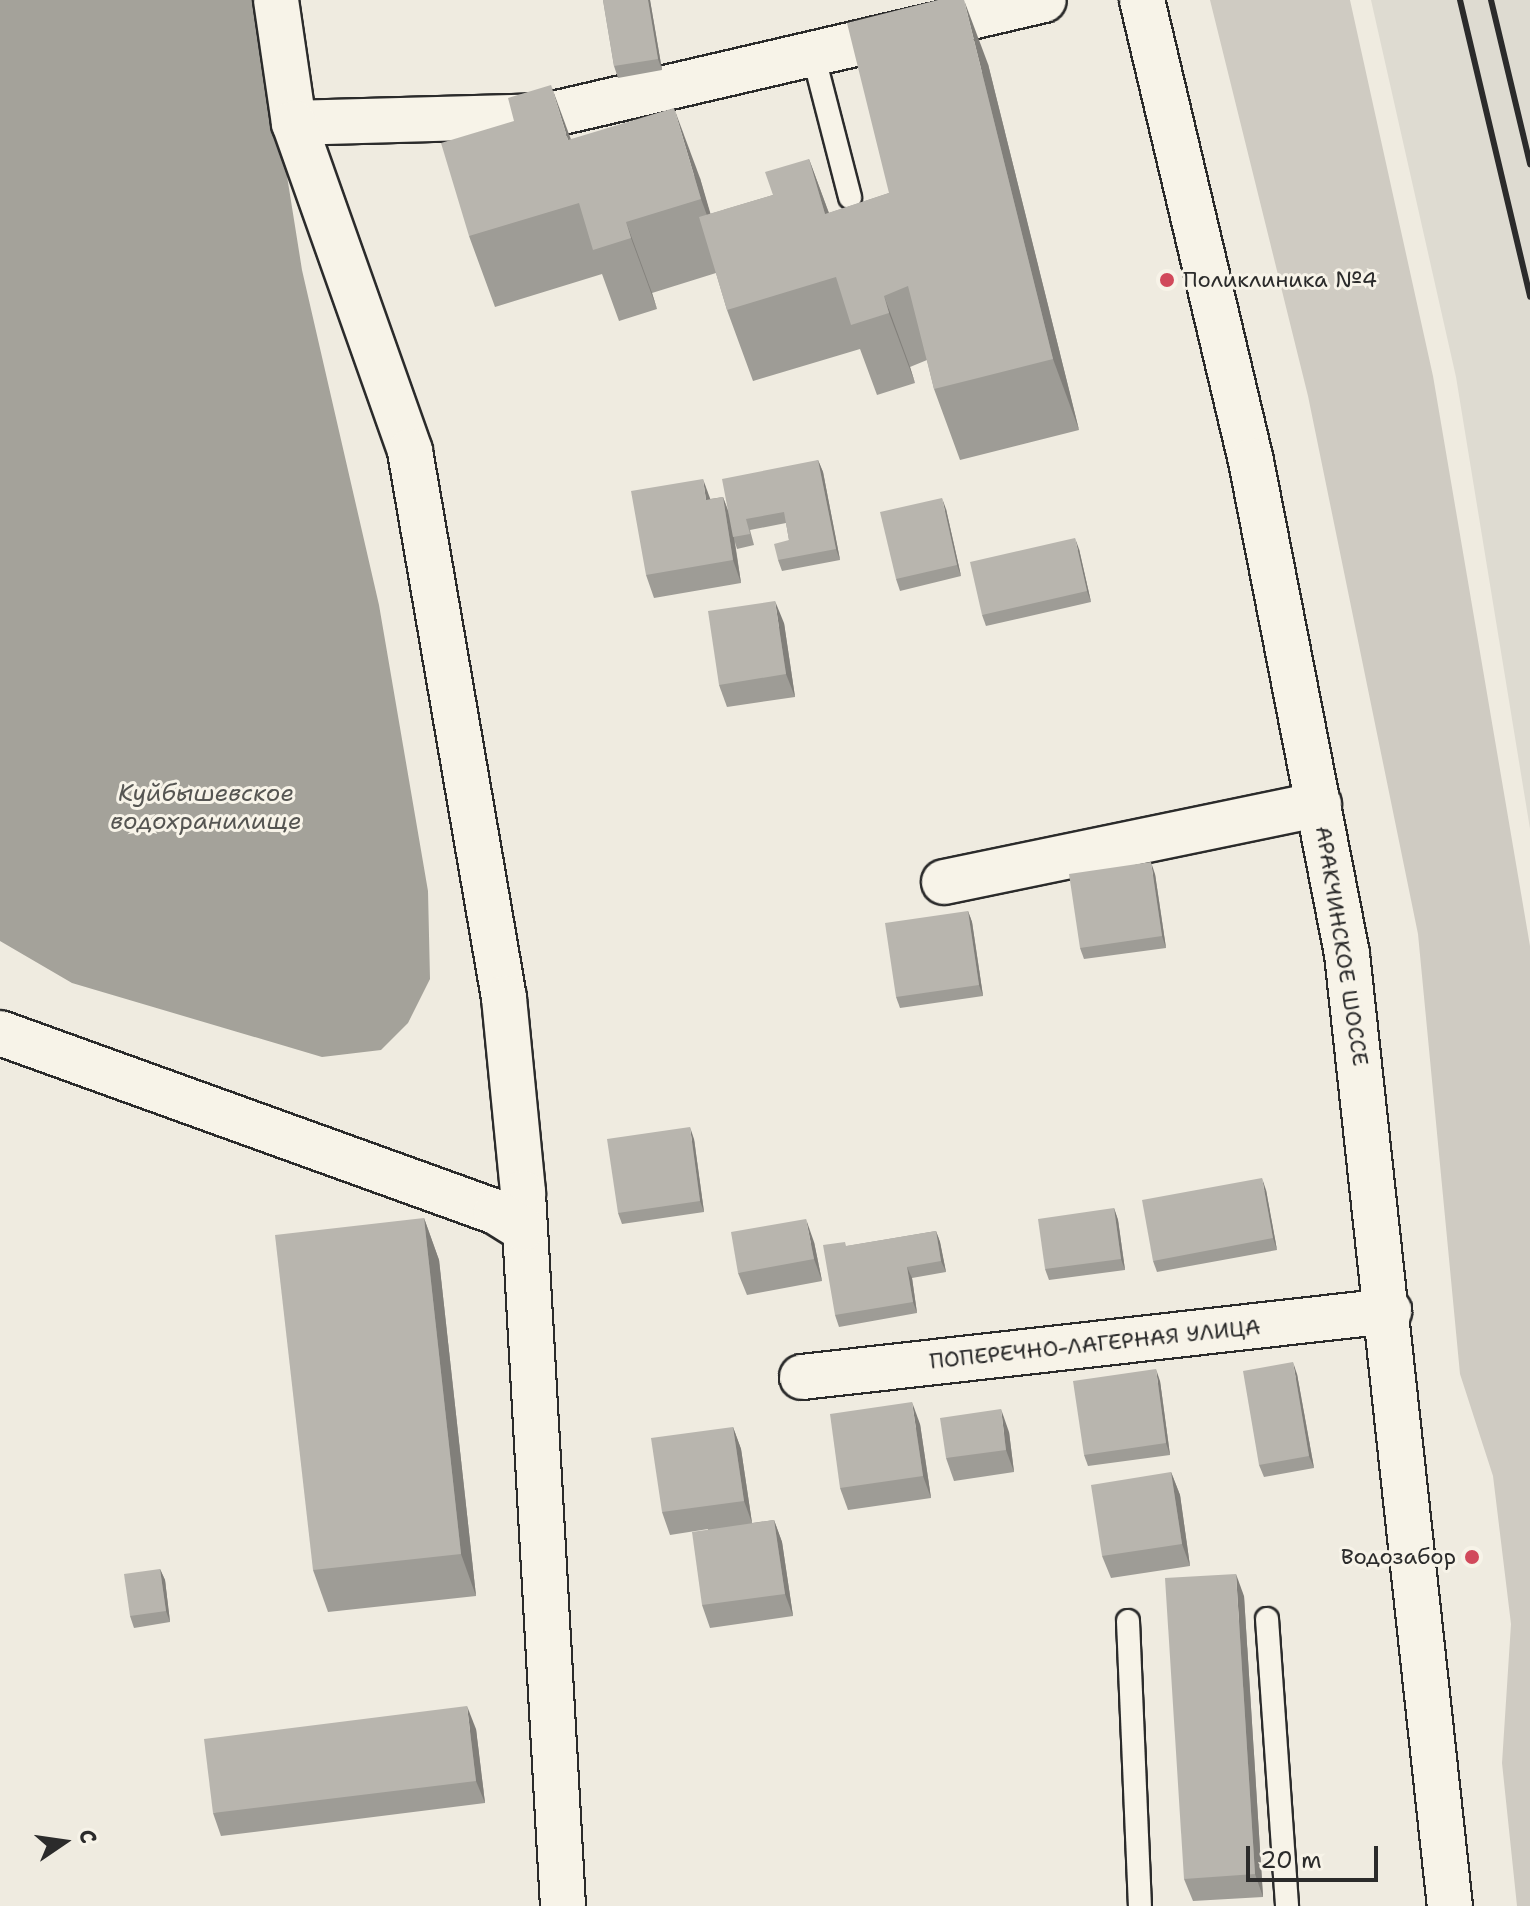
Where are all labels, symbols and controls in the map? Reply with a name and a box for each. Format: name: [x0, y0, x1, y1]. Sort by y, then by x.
place label: Поликлиника №4: [1183, 267, 1377, 293]
marker: Поликлиника №4: [1158, 271, 1176, 289]
water label: Куйбышевское водохранилище: [110, 780, 302, 836]
street label: АРАКЧИНСКОЕ ШОССЕ: [1310, 824, 1374, 1068]
street label: ПОПЕРЕЧНО-ЛАГЕРНАЯ УЛИЦА: [928, 1313, 1262, 1375]
place label: Водозабор: [1341, 1544, 1456, 1570]
marker: Водозабор: [1463, 1548, 1481, 1566]
north arrow: [24, 1802, 104, 1882]
text: С: [72, 1827, 104, 1846]
scale bar: [1250, 1830, 1382, 1880]
text: 20 m: [1260, 1844, 1322, 1876]

